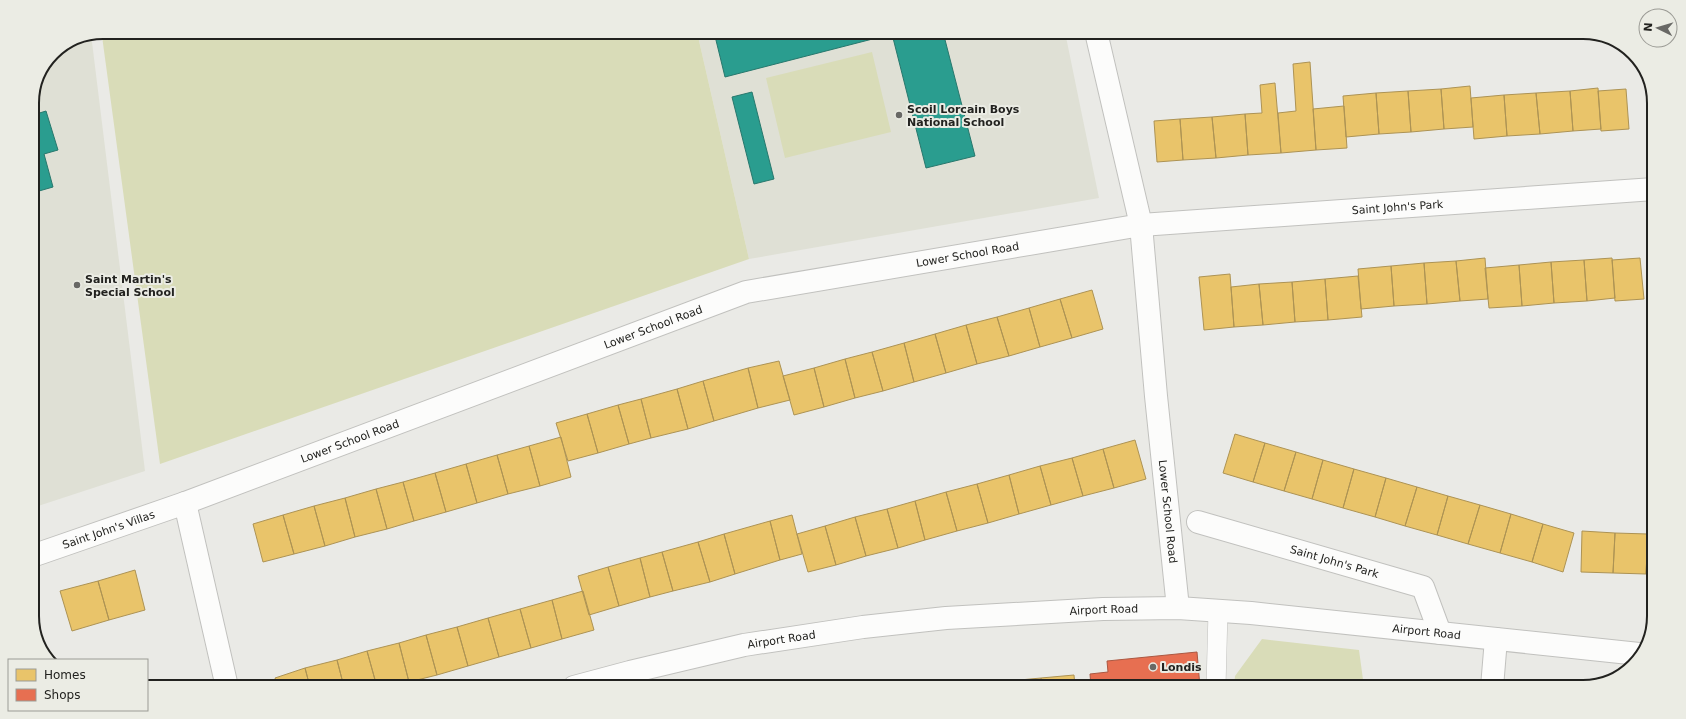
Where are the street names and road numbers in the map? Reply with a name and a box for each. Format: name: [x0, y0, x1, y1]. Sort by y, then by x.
street label: Saint John's Park: [1351, 198, 1444, 217]
street label: Lower School Road: [915, 240, 1020, 270]
street label: Lower School Road: [602, 303, 704, 352]
street label: Lower School Road: [299, 417, 401, 466]
street label: Lower School Road: [1156, 459, 1179, 564]
street label: Saint John's Villas: [61, 508, 157, 552]
street label: Saint John's Park: [1288, 543, 1381, 581]
street label: Airport Road: [1069, 603, 1138, 618]
street label: Airport Road: [1392, 622, 1461, 642]
street label: Airport Road: [747, 628, 817, 651]

